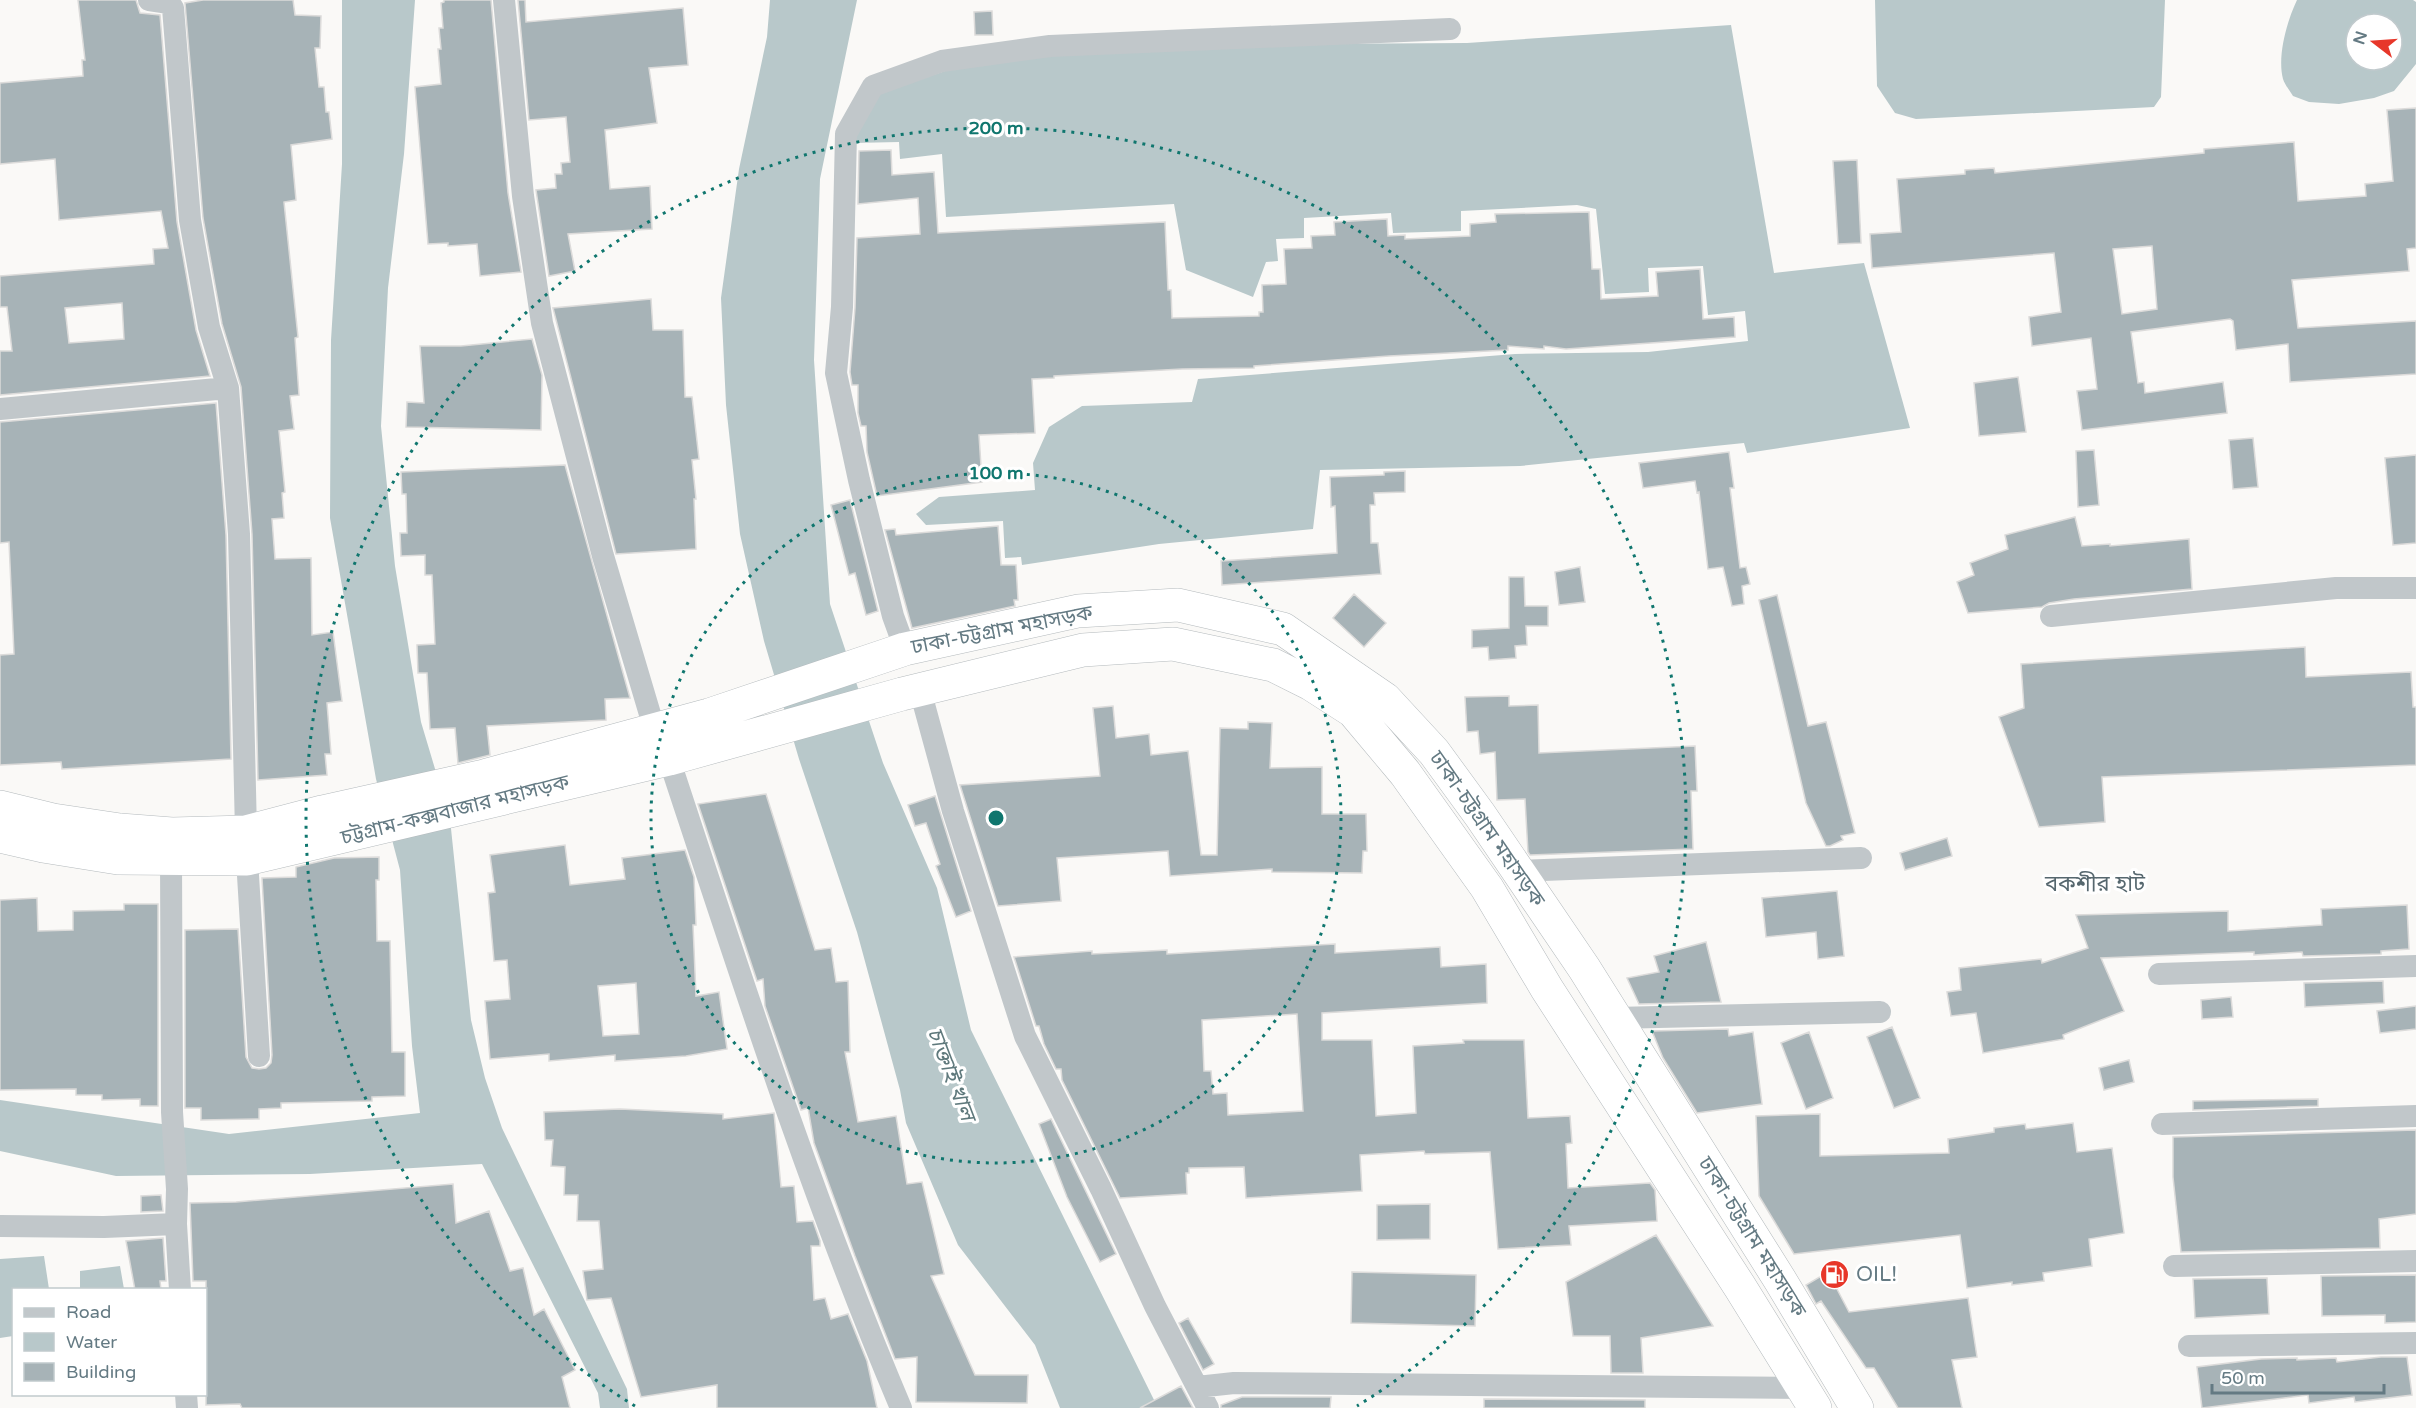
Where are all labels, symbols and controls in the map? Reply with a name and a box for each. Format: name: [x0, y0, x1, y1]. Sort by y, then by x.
north arrow: [2344, 12, 2404, 72]
text: N: [2349, 29, 2372, 47]
text: 200 m: [968, 117, 1024, 139]
text: 100 m: [968, 462, 1024, 484]
street label: ঢাকা-চট্টগ্রাম মহাসড়ক: [908, 600, 1096, 660]
street label: ঢাকা-চট্টগ্রাম মহাসড়ক: [1423, 745, 1551, 913]
street label: চট্টগ্রাম-কক্সবাজার মহাসড়ক: [337, 769, 573, 851]
centre of rings: [986, 808, 1006, 828]
district label: বকশীর হাট: [2044, 871, 2146, 897]
water label: চাক্তাই খাল: [921, 1023, 983, 1128]
street label: ঢাকা-চট্টগ্রাম মহাসড়ক: [1692, 1151, 1812, 1323]
fuel station icon: OIL!: [1819, 1258, 1851, 1290]
place label: OIL!: [1856, 1262, 1897, 1287]
legend: [12, 1288, 207, 1396]
text: Road: [66, 1301, 111, 1323]
text: Water: [66, 1331, 117, 1353]
scale bar: [2212, 1357, 2384, 1395]
text: Building: [66, 1361, 136, 1383]
text: 50 m: [2221, 1367, 2265, 1389]

